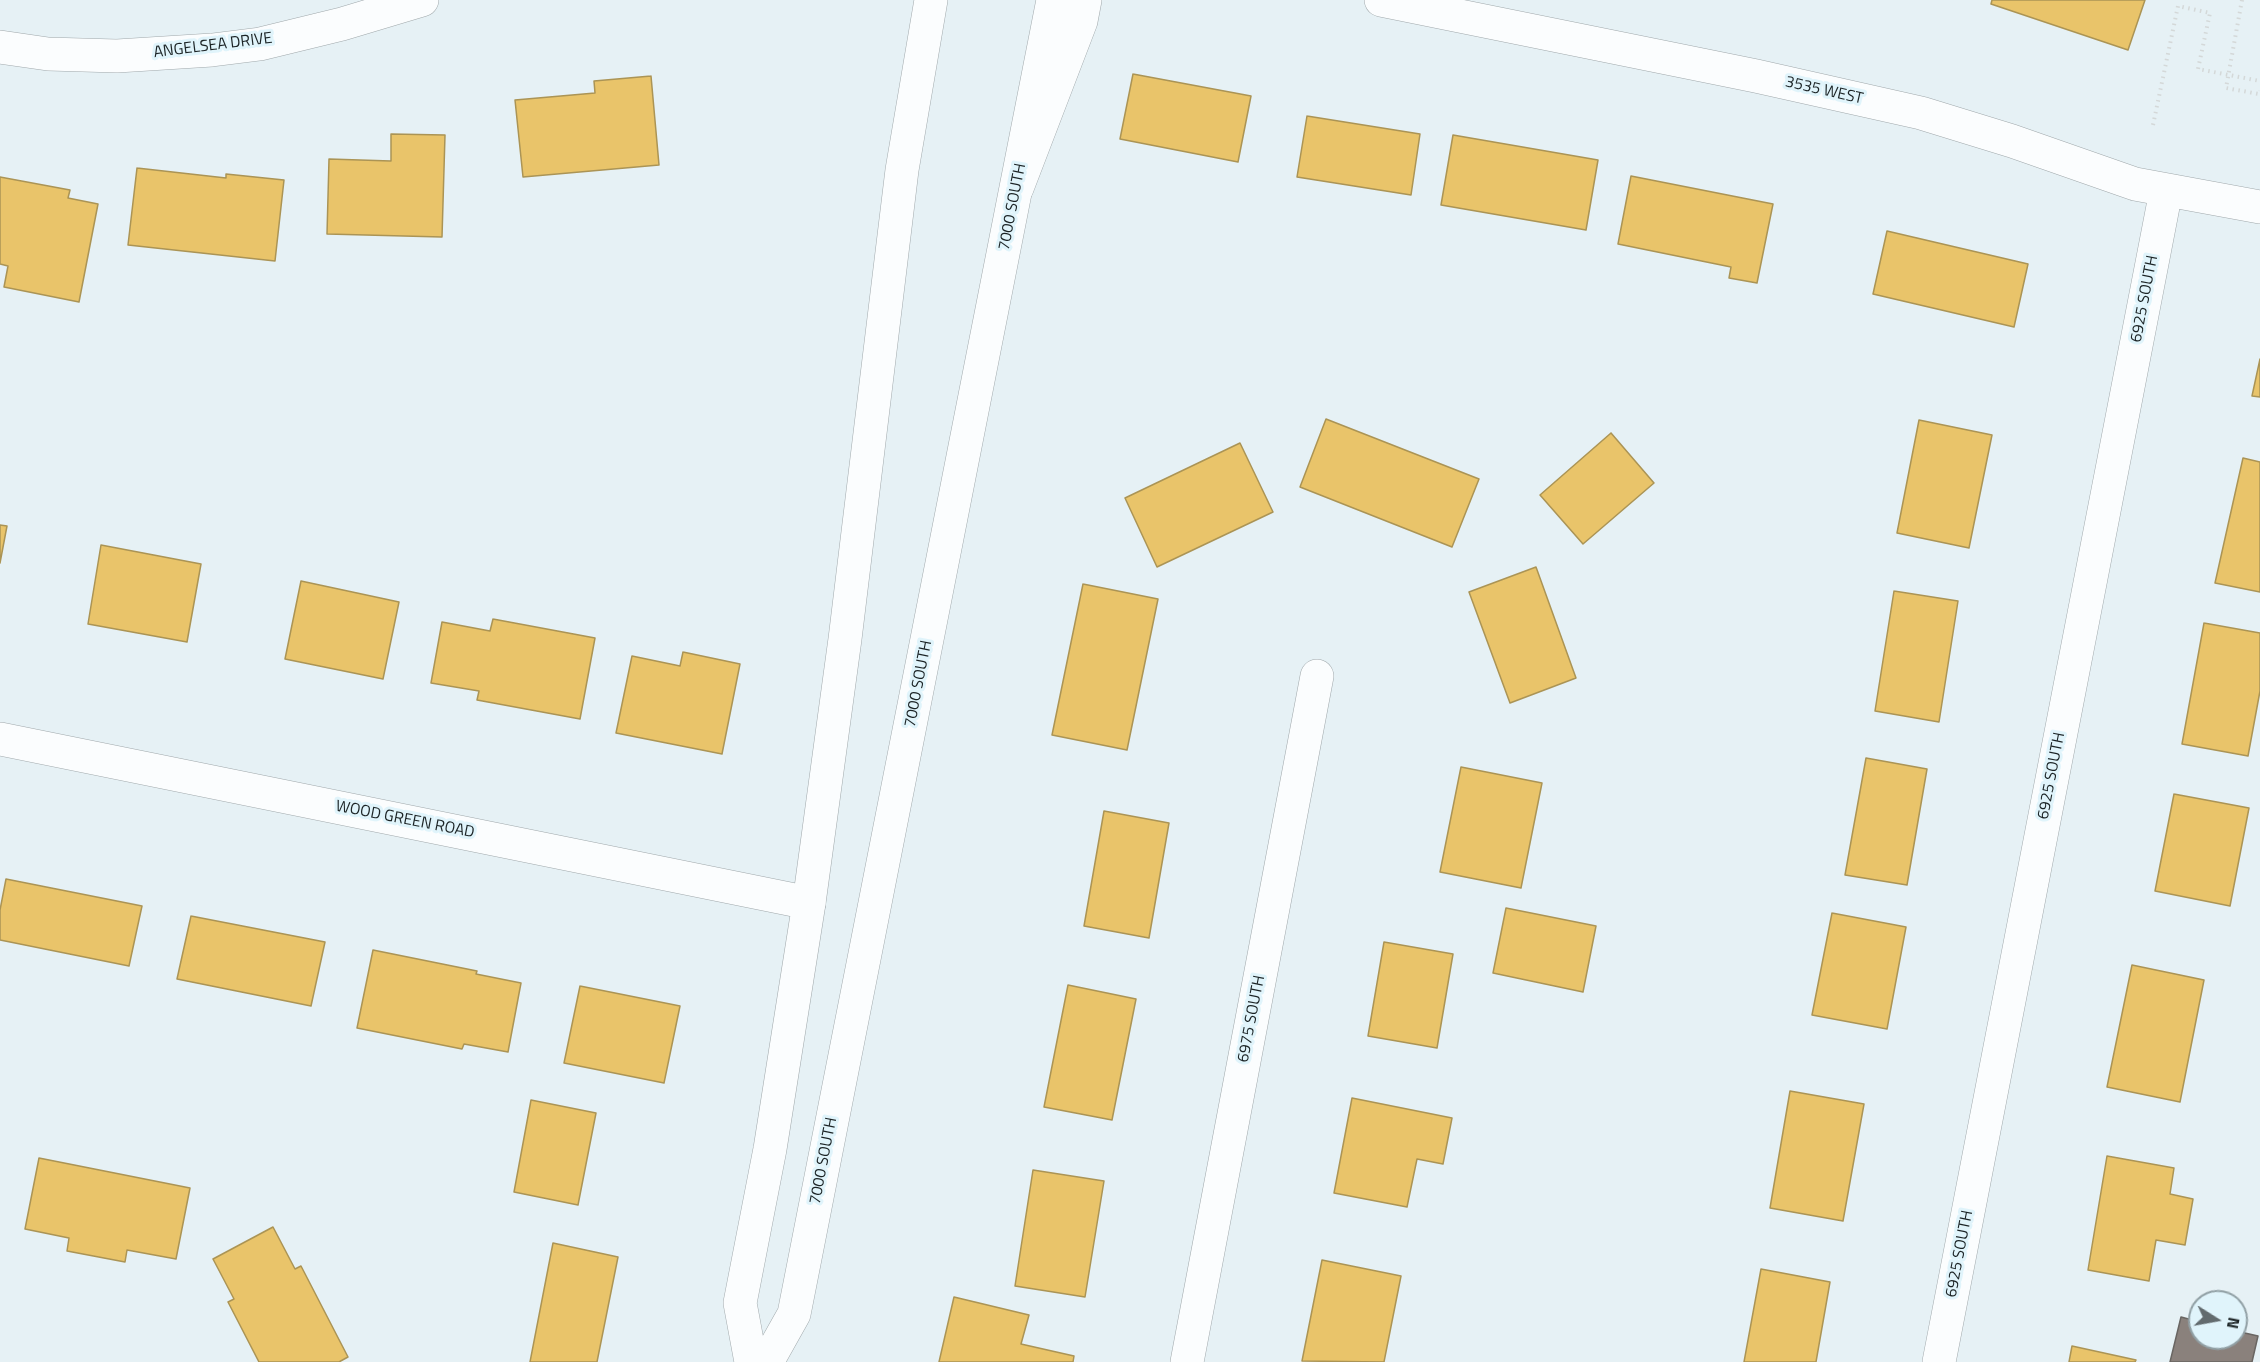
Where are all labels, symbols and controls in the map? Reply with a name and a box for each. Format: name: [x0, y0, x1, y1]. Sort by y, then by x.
street label: ANGELSEA DRIVE: [152, 29, 274, 63]
street label: 3535 WEST: [1783, 73, 1865, 109]
street label: 7000 SOUTH: [995, 162, 1031, 252]
street label: 6925 SOUTH: [2127, 254, 2163, 344]
street label: 7000 SOUTH: [901, 639, 937, 729]
street label: 6925 SOUTH: [2034, 731, 2070, 821]
street label: WOOD GREEN ROAD: [334, 797, 476, 843]
street label: 6975 SOUTH: [1234, 974, 1270, 1064]
street label: 7000 SOUTH: [806, 1116, 842, 1206]
street label: 6925 SOUTH: [1942, 1209, 1978, 1299]
north arrow: [2188, 1290, 2248, 1350]
text: N: [2221, 1315, 2247, 1331]

